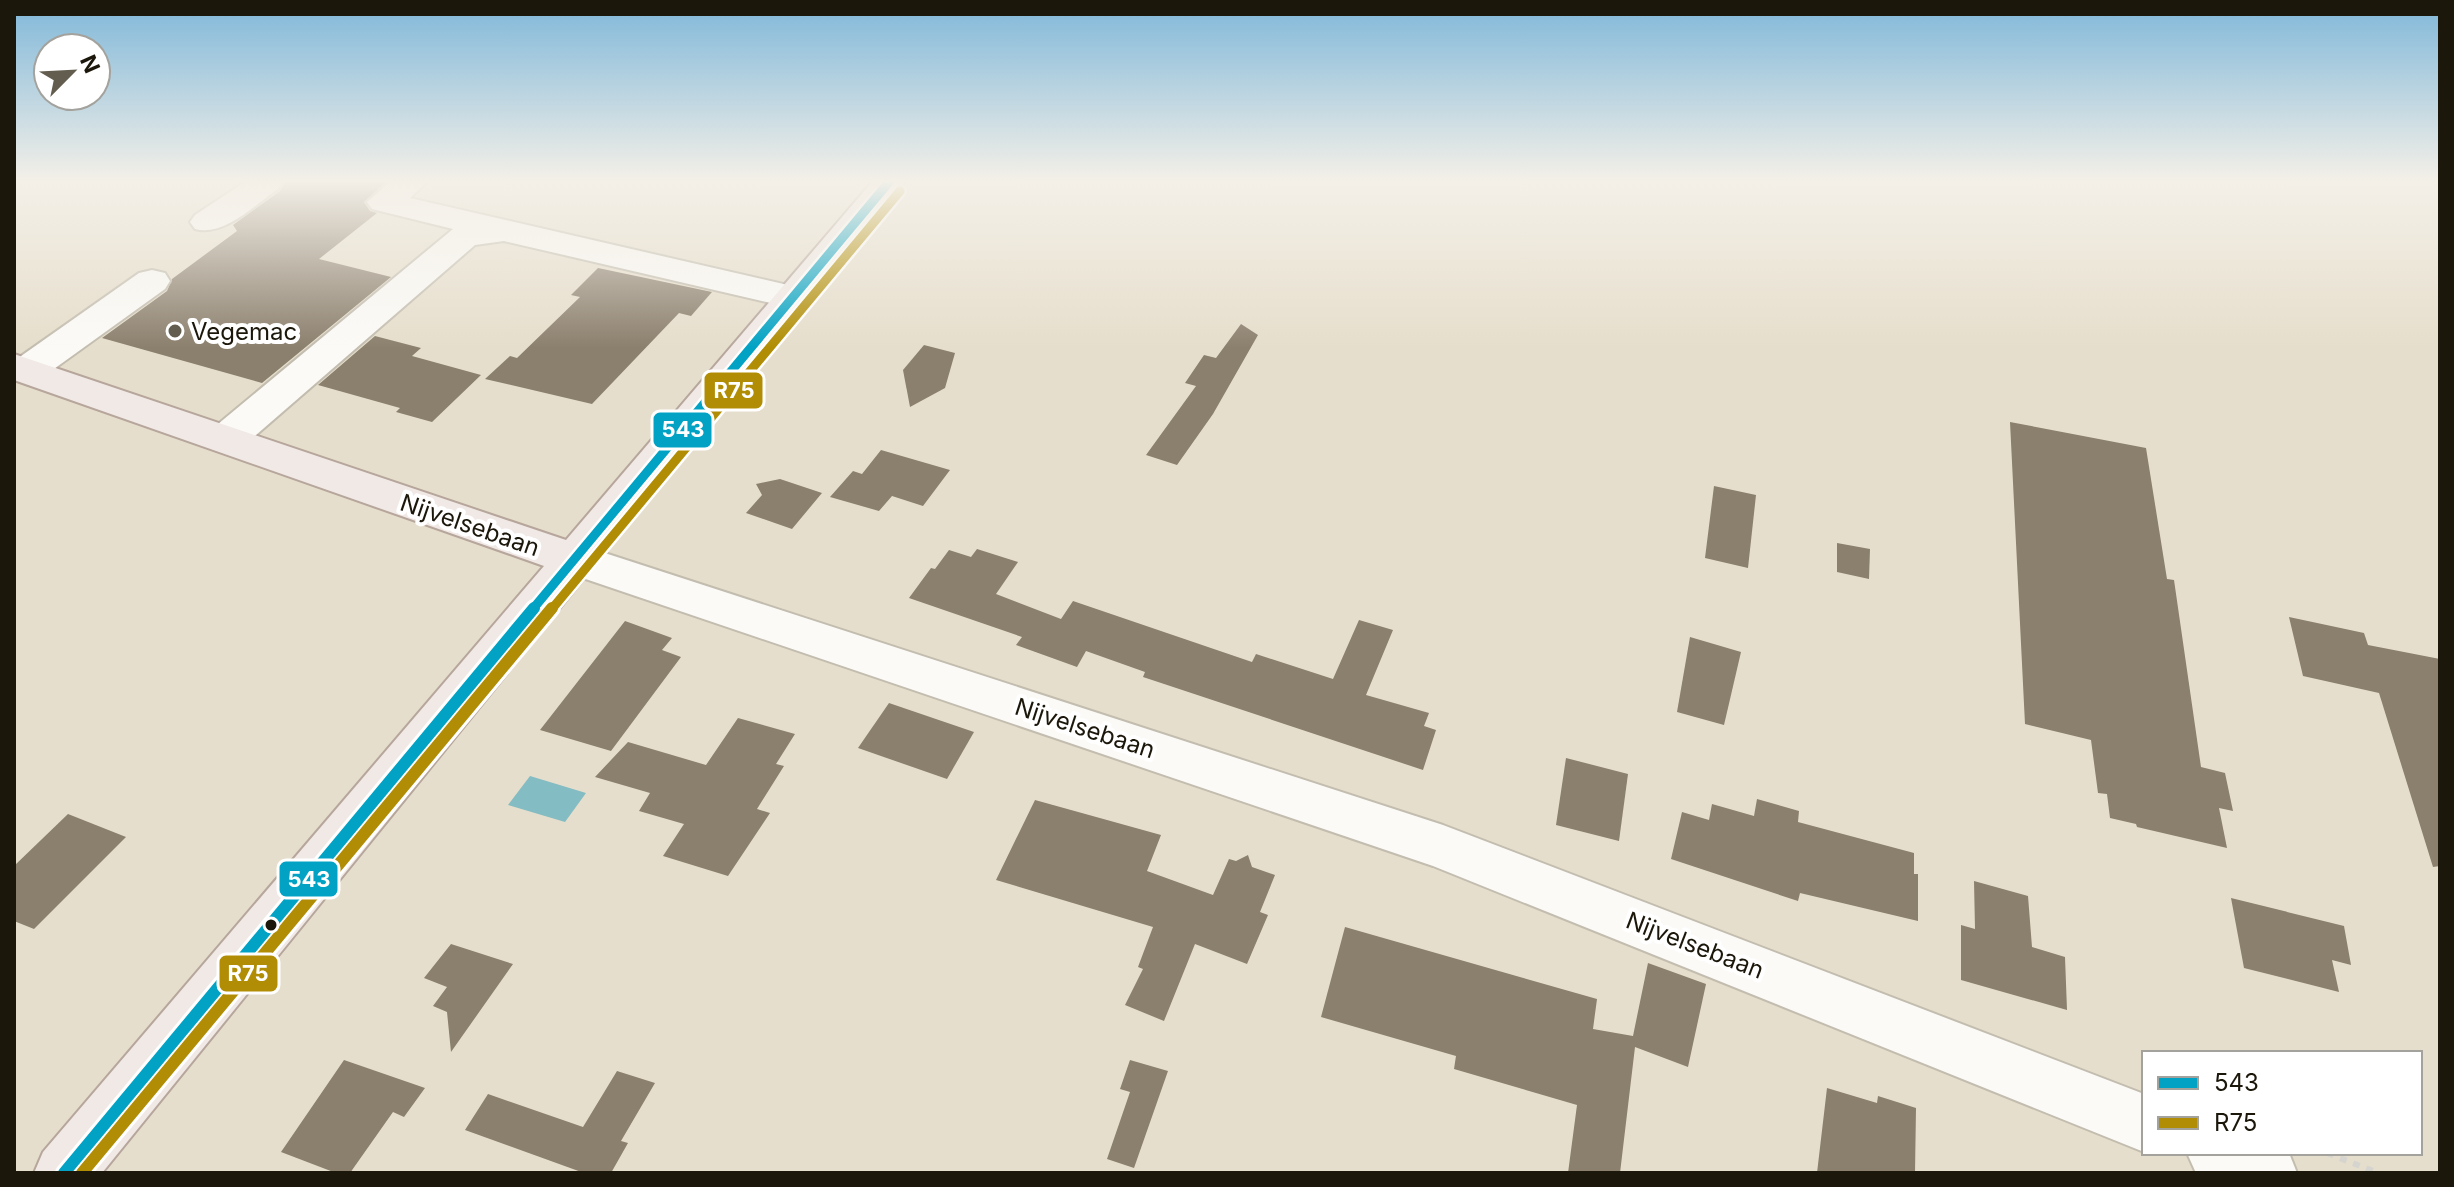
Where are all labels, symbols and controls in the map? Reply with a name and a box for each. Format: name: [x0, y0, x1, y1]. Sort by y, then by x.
north arrow: [32, 32, 112, 112]
text: N: [75, 51, 106, 77]
place label: Vegemac: [191, 317, 297, 346]
marker: Vegemac: [166, 322, 184, 340]
line badge: R75: [703, 371, 764, 410]
text: R75: [713, 377, 755, 403]
line badge: 543: [652, 411, 713, 449]
text: 543: [661, 416, 705, 442]
street label: Nijvelsebaan: [397, 488, 543, 562]
street label: Nijvelsebaan: [1011, 692, 1159, 764]
line badge: 543: [278, 860, 339, 898]
text: 543: [287, 866, 331, 892]
street label: Nijvelsebaan: [1622, 905, 1768, 985]
unlabelled marker: [263, 917, 279, 933]
line badge: R75: [218, 954, 279, 993]
text: R75: [227, 960, 269, 986]
legend: [2142, 1051, 2422, 1155]
text: 543: [2214, 1068, 2259, 1097]
text: R75: [2214, 1108, 2257, 1137]

